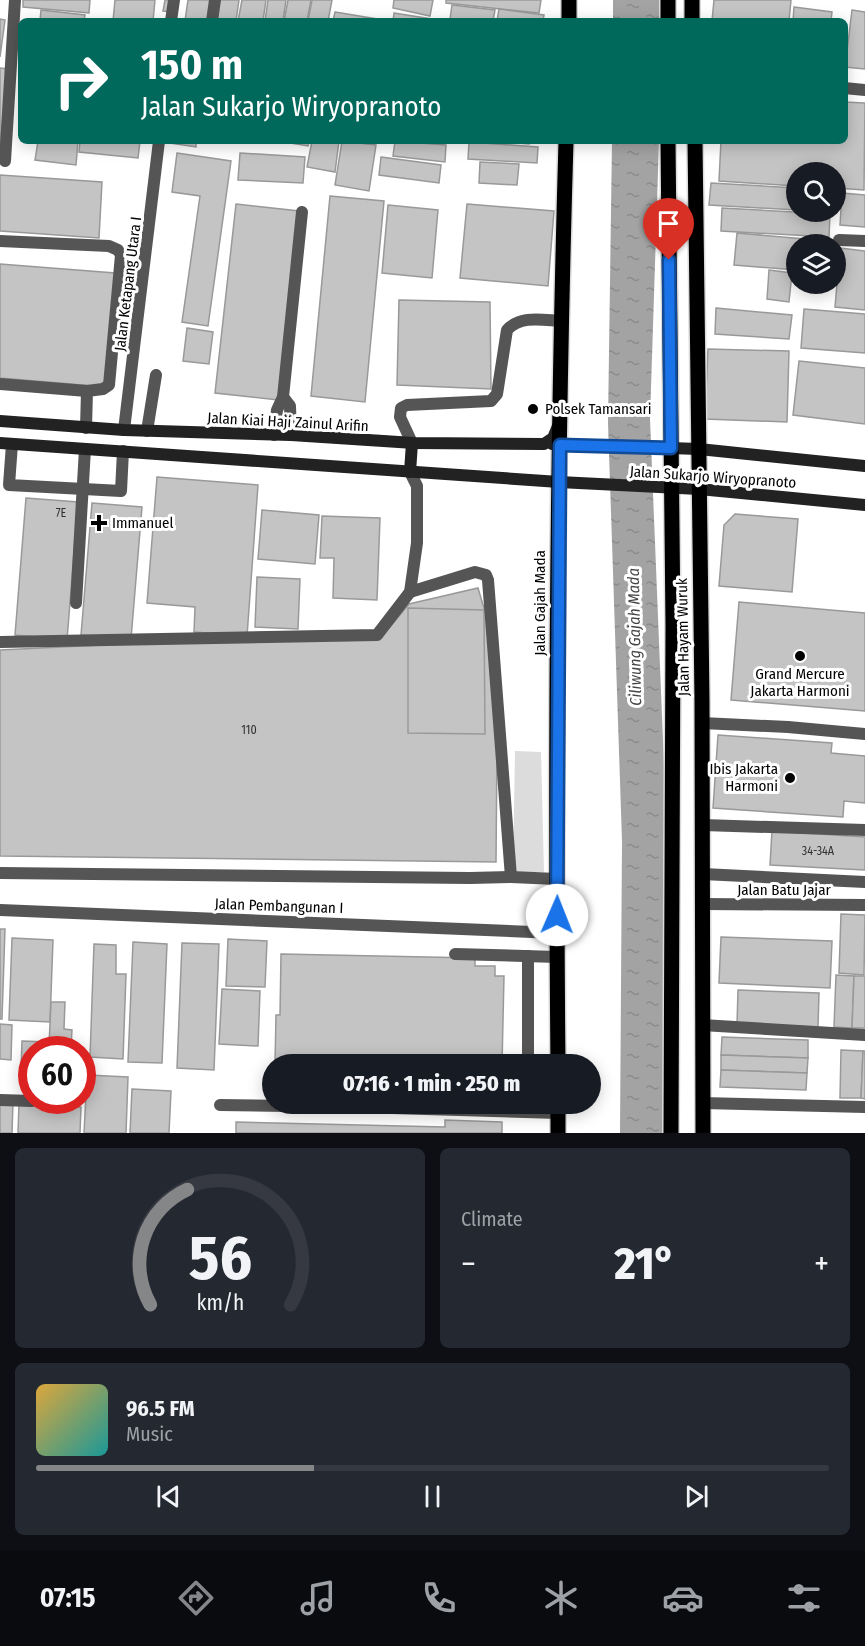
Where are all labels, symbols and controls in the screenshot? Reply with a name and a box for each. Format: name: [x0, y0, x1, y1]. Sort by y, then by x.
text: 150 m: [141, 40, 243, 90]
icon: right: [42, 42, 120, 120]
text: Jalan Sukarjo Wiryopranoto: [141, 91, 441, 123]
map controls: [786, 162, 846, 294]
button: search: [786, 162, 846, 222]
pin: [643, 198, 694, 260]
icon: arrive: [652, 207, 685, 240]
street label: Jalan Ketapang Utara I: [111, 216, 145, 352]
button: layers: [786, 234, 846, 294]
place label: Polsek Tamansari: [545, 400, 652, 418]
marker: Polsek Tamansari: [526, 402, 540, 416]
street label: Jalan Kiai Haji Zainul Arifin: [207, 409, 369, 435]
street label: Jalan Sukarjo Wiryopranoto: [629, 462, 797, 492]
house number: 7E: [56, 506, 67, 520]
marker: Immanuel: [90, 514, 108, 532]
place label: Immanuel: [112, 514, 174, 532]
street label: Jalan Gajah Mada: [531, 550, 549, 656]
water label: Ciliwung Gajah Mada: [624, 568, 645, 706]
street label: Jalan Hayam Wuruk: [673, 578, 693, 696]
marker: Grand Mercure Jakarta Harmoni: [793, 649, 807, 663]
place label: Grand Mercure Jakarta Harmoni: [750, 665, 850, 700]
house number: 110: [241, 723, 257, 737]
place label: Ibis Jakarta Harmoni: [709, 760, 778, 795]
marker: Ibis Jakarta Harmoni: [783, 771, 797, 785]
house number: 34-34A: [802, 844, 835, 858]
street label: Jalan Batu Jajar: [737, 881, 831, 899]
position arrow: [525, 883, 589, 947]
street label: Jalan Pembangunan I: [214, 895, 344, 917]
speed limit sign: 60: [18, 1036, 96, 1114]
text: 07:16 · 1 min · 250 m: [343, 1070, 520, 1097]
text: Climate: [461, 1207, 523, 1231]
text: 56: [188, 1221, 252, 1296]
text: 21°: [614, 1237, 675, 1291]
text: −: [461, 1244, 476, 1284]
text: +: [814, 1244, 829, 1284]
text: km/h: [196, 1290, 244, 1316]
text: 96.5 FM: [126, 1395, 195, 1422]
text: Music: [126, 1422, 173, 1446]
icon: previous: [152, 1480, 185, 1513]
icon: pause: [416, 1480, 449, 1513]
icon: next: [680, 1480, 713, 1513]
icon: directions: [175, 1577, 217, 1619]
icon: music: [297, 1577, 339, 1619]
icon: phone: [418, 1577, 460, 1619]
icon: climate: [540, 1577, 582, 1619]
icon: car: [662, 1577, 704, 1619]
icon: filters: [783, 1577, 825, 1619]
text: 07:15: [40, 1582, 96, 1614]

